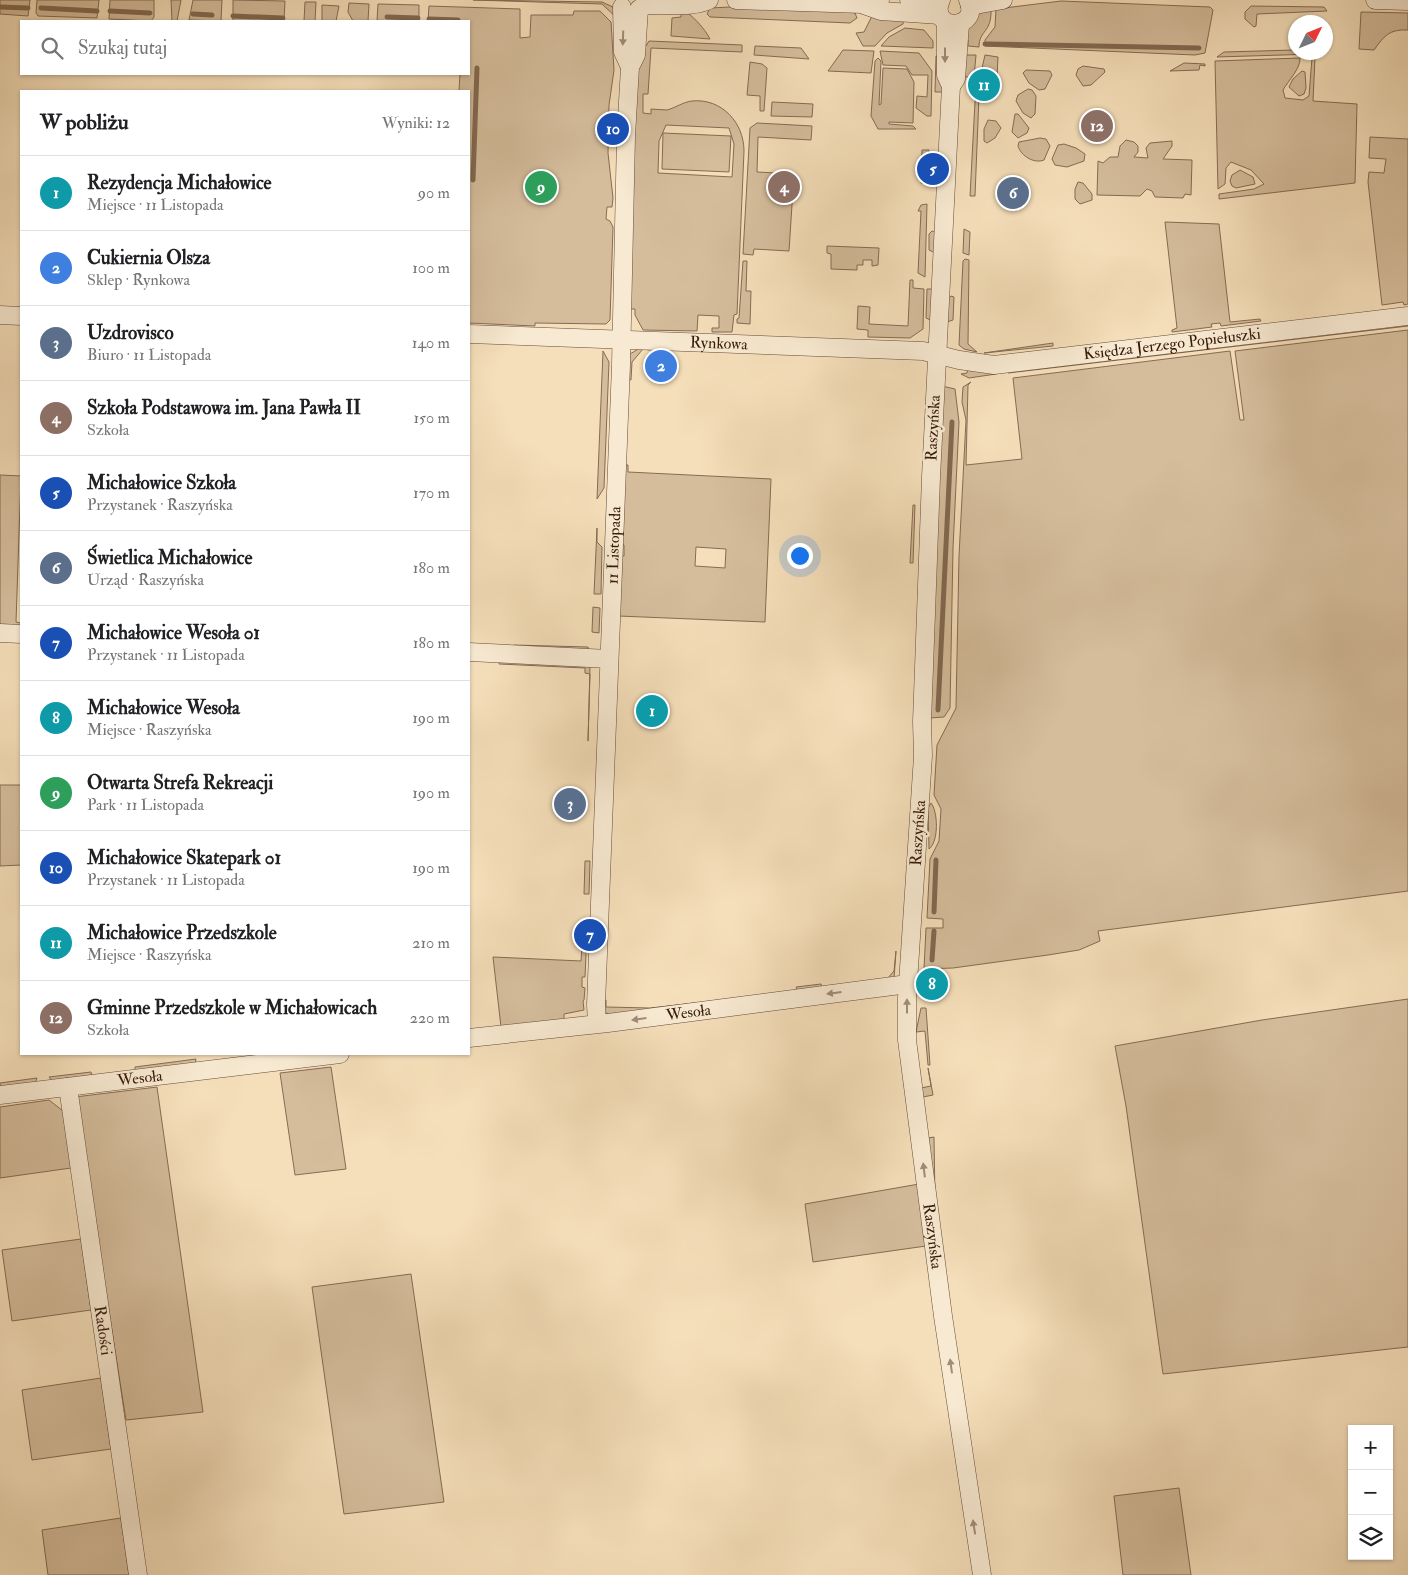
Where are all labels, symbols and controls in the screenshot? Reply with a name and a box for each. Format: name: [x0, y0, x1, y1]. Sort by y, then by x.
north arrow: [1288, 15, 1333, 60]
search box: [20, 20, 470, 75]
one-way arrow: [619, 30, 627, 46]
icon: search: [38, 34, 66, 62]
text: Szukaj tutaj: [78, 36, 167, 60]
one-way arrow: [941, 47, 949, 63]
pin: 11: [968, 66, 1000, 104]
pin: 12: [1081, 107, 1113, 145]
text: W pobliżu: [40, 109, 129, 136]
pin: 10: [597, 110, 629, 148]
text: Wyniki: 12: [382, 113, 450, 133]
pin: 5: [917, 150, 949, 188]
pin: 9: [525, 168, 557, 206]
pin: 4: [768, 168, 800, 206]
text: Rezydencja Michałowice: [87, 171, 272, 195]
pin: 6: [997, 174, 1029, 212]
text: 1: [53, 183, 59, 203]
text: 90 m: [418, 183, 450, 203]
text: Miejsce · 11 Listopada: [87, 195, 224, 215]
text: Cukiernia Olsza: [87, 246, 210, 270]
text: 2: [52, 258, 60, 278]
text: 100 m: [412, 258, 450, 278]
text: Sklep · Rynkowa: [87, 270, 190, 290]
text: Uzdrovisco: [87, 321, 174, 345]
street label: Księdza Jerzego Popiełuszki: [1082, 324, 1262, 364]
street label: Rynkowa: [690, 332, 748, 354]
text: 3: [53, 333, 59, 353]
text: 140 m: [412, 333, 450, 353]
text: Biuro · 11 Listopada: [87, 345, 211, 365]
pin: 2: [645, 347, 677, 385]
street label: Raszyńska: [921, 394, 945, 462]
text: Szkoła Podstawowa im. Jana Pawła II: [87, 396, 361, 420]
text: 4: [52, 408, 60, 428]
text: 150 m: [413, 408, 450, 428]
text: Szkoła: [87, 420, 129, 440]
text: Michałowice Szkoła: [87, 471, 236, 495]
text: 5: [52, 483, 60, 503]
text: 170 m: [413, 483, 450, 503]
text: Przystanek · Raszyńska: [87, 495, 233, 515]
street label: 11 Listopada: [602, 506, 626, 585]
your location: [787, 543, 813, 569]
text: Świetlica Michałowice: [87, 546, 252, 570]
text: 6: [52, 558, 60, 578]
text: 180 m: [413, 558, 450, 578]
text: Urząd · Raszyńska: [87, 570, 204, 590]
text: Michałowice Wesoła 01: [87, 621, 260, 645]
text: 7: [52, 633, 60, 653]
text: 180 m: [413, 633, 450, 653]
text: Przystanek · 11 Listopada: [87, 645, 245, 665]
pin: 1: [636, 692, 668, 730]
text: Michałowice Wesoła: [87, 696, 240, 720]
text: 8: [52, 708, 60, 728]
text: 190 m: [412, 708, 450, 728]
text: Miejsce · Raszyńska: [87, 720, 212, 740]
text: Otwarta Strefa Rekreacji: [87, 771, 273, 795]
text: 9: [52, 783, 60, 803]
text: 190 m: [412, 783, 450, 803]
pin: 3: [554, 785, 586, 823]
text: Park · 11 Listopada: [87, 795, 204, 815]
street label: Raszyńska: [906, 799, 930, 867]
text: Michałowice Skatepark 01: [87, 846, 281, 870]
text: 10: [49, 858, 63, 878]
text: 190 m: [412, 858, 450, 878]
text: Przystanek · 11 Listopada: [87, 870, 245, 890]
pin: 7: [574, 916, 606, 954]
text: Michałowice Przedszkole: [87, 921, 277, 945]
text: 11: [50, 933, 62, 953]
text: 210 m: [412, 933, 450, 953]
text: Miejsce · Raszyńska: [87, 945, 212, 965]
pin: 8: [916, 965, 948, 1003]
one-way arrow: [826, 989, 842, 997]
text: Gminne Przedszkole w Michałowicach: [87, 996, 377, 1020]
one-way arrow: [903, 998, 911, 1014]
street label: Wesoła: [664, 1000, 713, 1026]
text: 12: [49, 1008, 63, 1028]
text: 220 m: [410, 1008, 450, 1028]
one-way arrow: [630, 1015, 646, 1023]
text: Szkoła: [87, 1020, 129, 1040]
street label: Wesoła: [115, 1065, 164, 1091]
one-way arrow: [920, 1162, 928, 1178]
street label: Raszyńska: [918, 1202, 947, 1271]
street label: Radości: [89, 1304, 116, 1357]
one-way arrow: [947, 1358, 955, 1374]
map controls: [1348, 1425, 1393, 1560]
button: +: [1348, 1425, 1393, 1470]
button: −: [1348, 1470, 1393, 1515]
button: layers: [1348, 1515, 1393, 1560]
one-way arrow: [970, 1519, 978, 1535]

